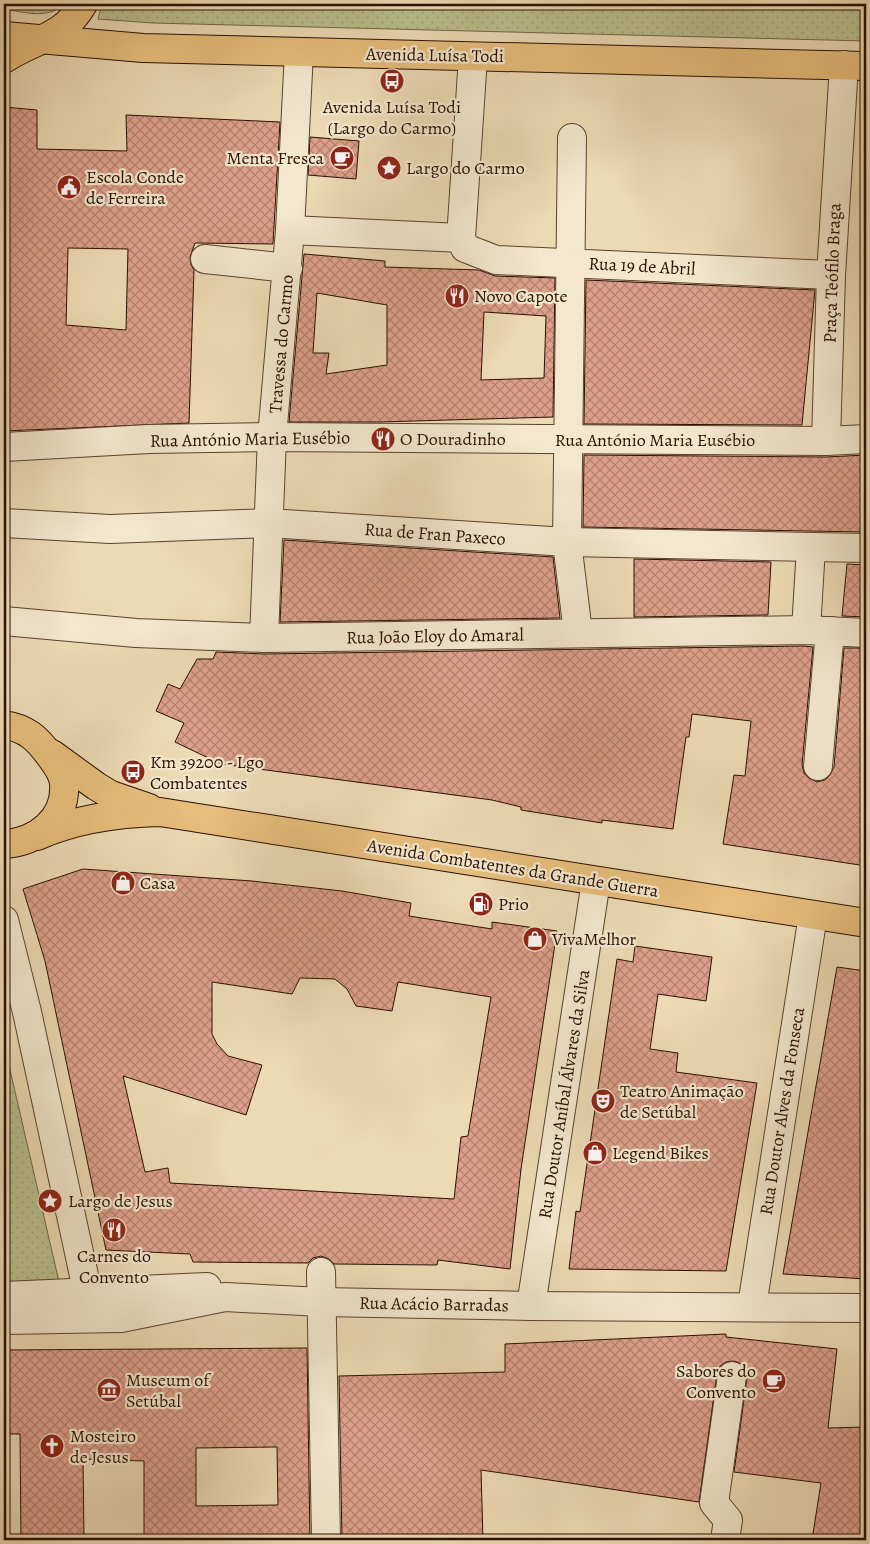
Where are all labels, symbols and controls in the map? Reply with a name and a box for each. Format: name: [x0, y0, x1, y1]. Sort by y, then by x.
street label: Avenida Luísa Todi: [365, 42, 504, 68]
bus stop icon: Avenida Luísa Todi (Largo do Carmo): [379, 68, 405, 94]
place label: Avenida Luísa Todi (Largo do Carmo): [322, 95, 461, 140]
cafe icon: Menta Fresca: [329, 145, 355, 171]
place label: Menta Fresca: [227, 146, 325, 170]
place icon: Largo do Carmo: [376, 155, 402, 181]
place label: Largo do Carmo: [406, 156, 525, 180]
place label: Escola Conde de Ferreira: [86, 165, 184, 210]
public building icon: Escola Conde de Ferreira: [56, 174, 82, 200]
street label: Praça Teófilo Braga: [818, 202, 846, 344]
street label: Rua 19 de Abril: [588, 251, 697, 281]
street label: Travessa do Carmo: [263, 274, 299, 414]
restaurant icon: Novo Capote: [444, 283, 470, 309]
place label: Novo Capote: [474, 284, 568, 308]
street label: Rua António Maria Eusébio: [150, 425, 350, 453]
restaurant icon: O Douradinho: [370, 426, 396, 452]
place label: O Douradinho: [400, 427, 506, 451]
street label: Rua António Maria Eusébio: [555, 428, 755, 452]
street label: Rua de Fran Paxeco: [364, 517, 506, 551]
street label: Rua João Eloy do Amaral: [346, 622, 525, 650]
place label: Km 39200 - Lgo Combatentes: [150, 750, 264, 795]
bus stop icon: Km 39200 - Lgo Combatentes: [120, 759, 146, 785]
street label: Avenida Combatentes da Grande Guerra: [365, 833, 661, 903]
shop icon: Casa: [110, 870, 136, 896]
place label: Casa: [140, 871, 176, 895]
fuel station icon: Prio: [468, 891, 494, 917]
place label: Prio: [498, 892, 529, 916]
shop icon: VivaMelhor: [522, 926, 548, 952]
place label: VivaMelhor: [551, 927, 636, 951]
street label: Rua Doutor Aníbal Álvares da Silva: [532, 967, 596, 1220]
street label: Rua Doutor Alves da Fonseca: [754, 1005, 810, 1217]
place label: Teatro Animação de Setúbal: [620, 1079, 744, 1124]
theatre icon: Teatro Animação de Setúbal: [590, 1088, 616, 1114]
shop icon: Legend Bikes: [582, 1140, 608, 1166]
place label: Legend Bikes: [612, 1141, 709, 1165]
place icon: Largo de Jesus: [37, 1188, 63, 1214]
place label: Largo de Jesus: [68, 1189, 173, 1213]
restaurant icon: Carnes do Convento: [101, 1217, 127, 1243]
place label: Carnes do Convento: [77, 1244, 151, 1289]
street label: Rua Acácio Barradas: [359, 1291, 509, 1317]
place label: Sabores do Convento: [676, 1359, 756, 1404]
place label: Museum of Setúbal: [126, 1368, 212, 1413]
cafe icon: Sabores do Convento: [761, 1368, 787, 1394]
museum icon: Museum of Setúbal: [96, 1377, 122, 1403]
place label: Mosteiro de Jesus: [70, 1424, 136, 1469]
church icon: Mosteiro de Jesus: [39, 1433, 65, 1459]

